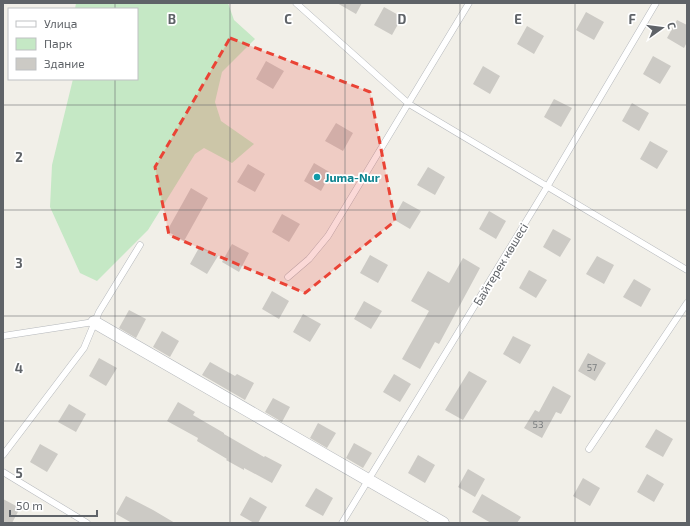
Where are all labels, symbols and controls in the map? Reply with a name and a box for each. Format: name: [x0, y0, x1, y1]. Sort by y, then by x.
legend: [8, 8, 138, 80]
north arrow: [642, 8, 682, 48]
text: B: [168, 11, 176, 27]
text: C: [284, 11, 292, 27]
text: D: [398, 11, 407, 27]
text: E: [514, 11, 522, 27]
text: F: [628, 11, 636, 27]
text: Улица: [44, 16, 77, 30]
text: С: [665, 21, 679, 31]
text: Парк: [44, 36, 73, 50]
text: Здание: [44, 56, 85, 70]
text: 2: [15, 149, 23, 165]
place label: Juma-Nur: [325, 170, 380, 184]
marker: Juma-Nur: [312, 172, 322, 182]
street label: Байтерек көшесі: [470, 220, 530, 308]
text: 3: [15, 255, 23, 271]
text: 4: [15, 360, 23, 376]
house number: 57: [587, 361, 597, 373]
house number: 53: [533, 418, 543, 430]
text: 5: [15, 465, 23, 481]
scale bar: [10, 492, 97, 518]
text: 50 m: [16, 498, 43, 512]

